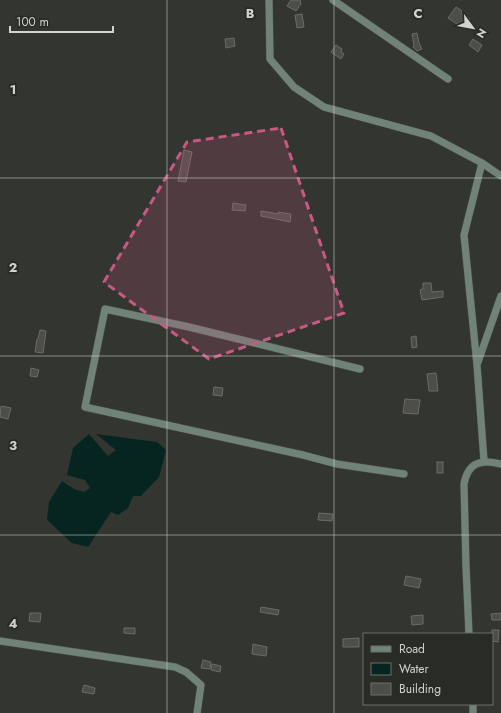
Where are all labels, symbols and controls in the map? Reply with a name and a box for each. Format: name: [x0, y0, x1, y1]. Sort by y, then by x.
text: B: [246, 4, 255, 23]
text: C: [413, 4, 423, 23]
scale bar: [10, 8, 113, 34]
north arrow: [453, 8, 493, 48]
text: 100 m: [16, 13, 49, 31]
text: N: [472, 25, 491, 41]
text: 1: [10, 80, 16, 99]
text: 2: [9, 258, 17, 277]
text: 3: [9, 436, 17, 455]
text: 4: [8, 614, 18, 633]
legend: [363, 633, 493, 705]
text: Road: [399, 640, 425, 658]
text: Water: [399, 660, 430, 678]
text: Building: [399, 680, 441, 698]

